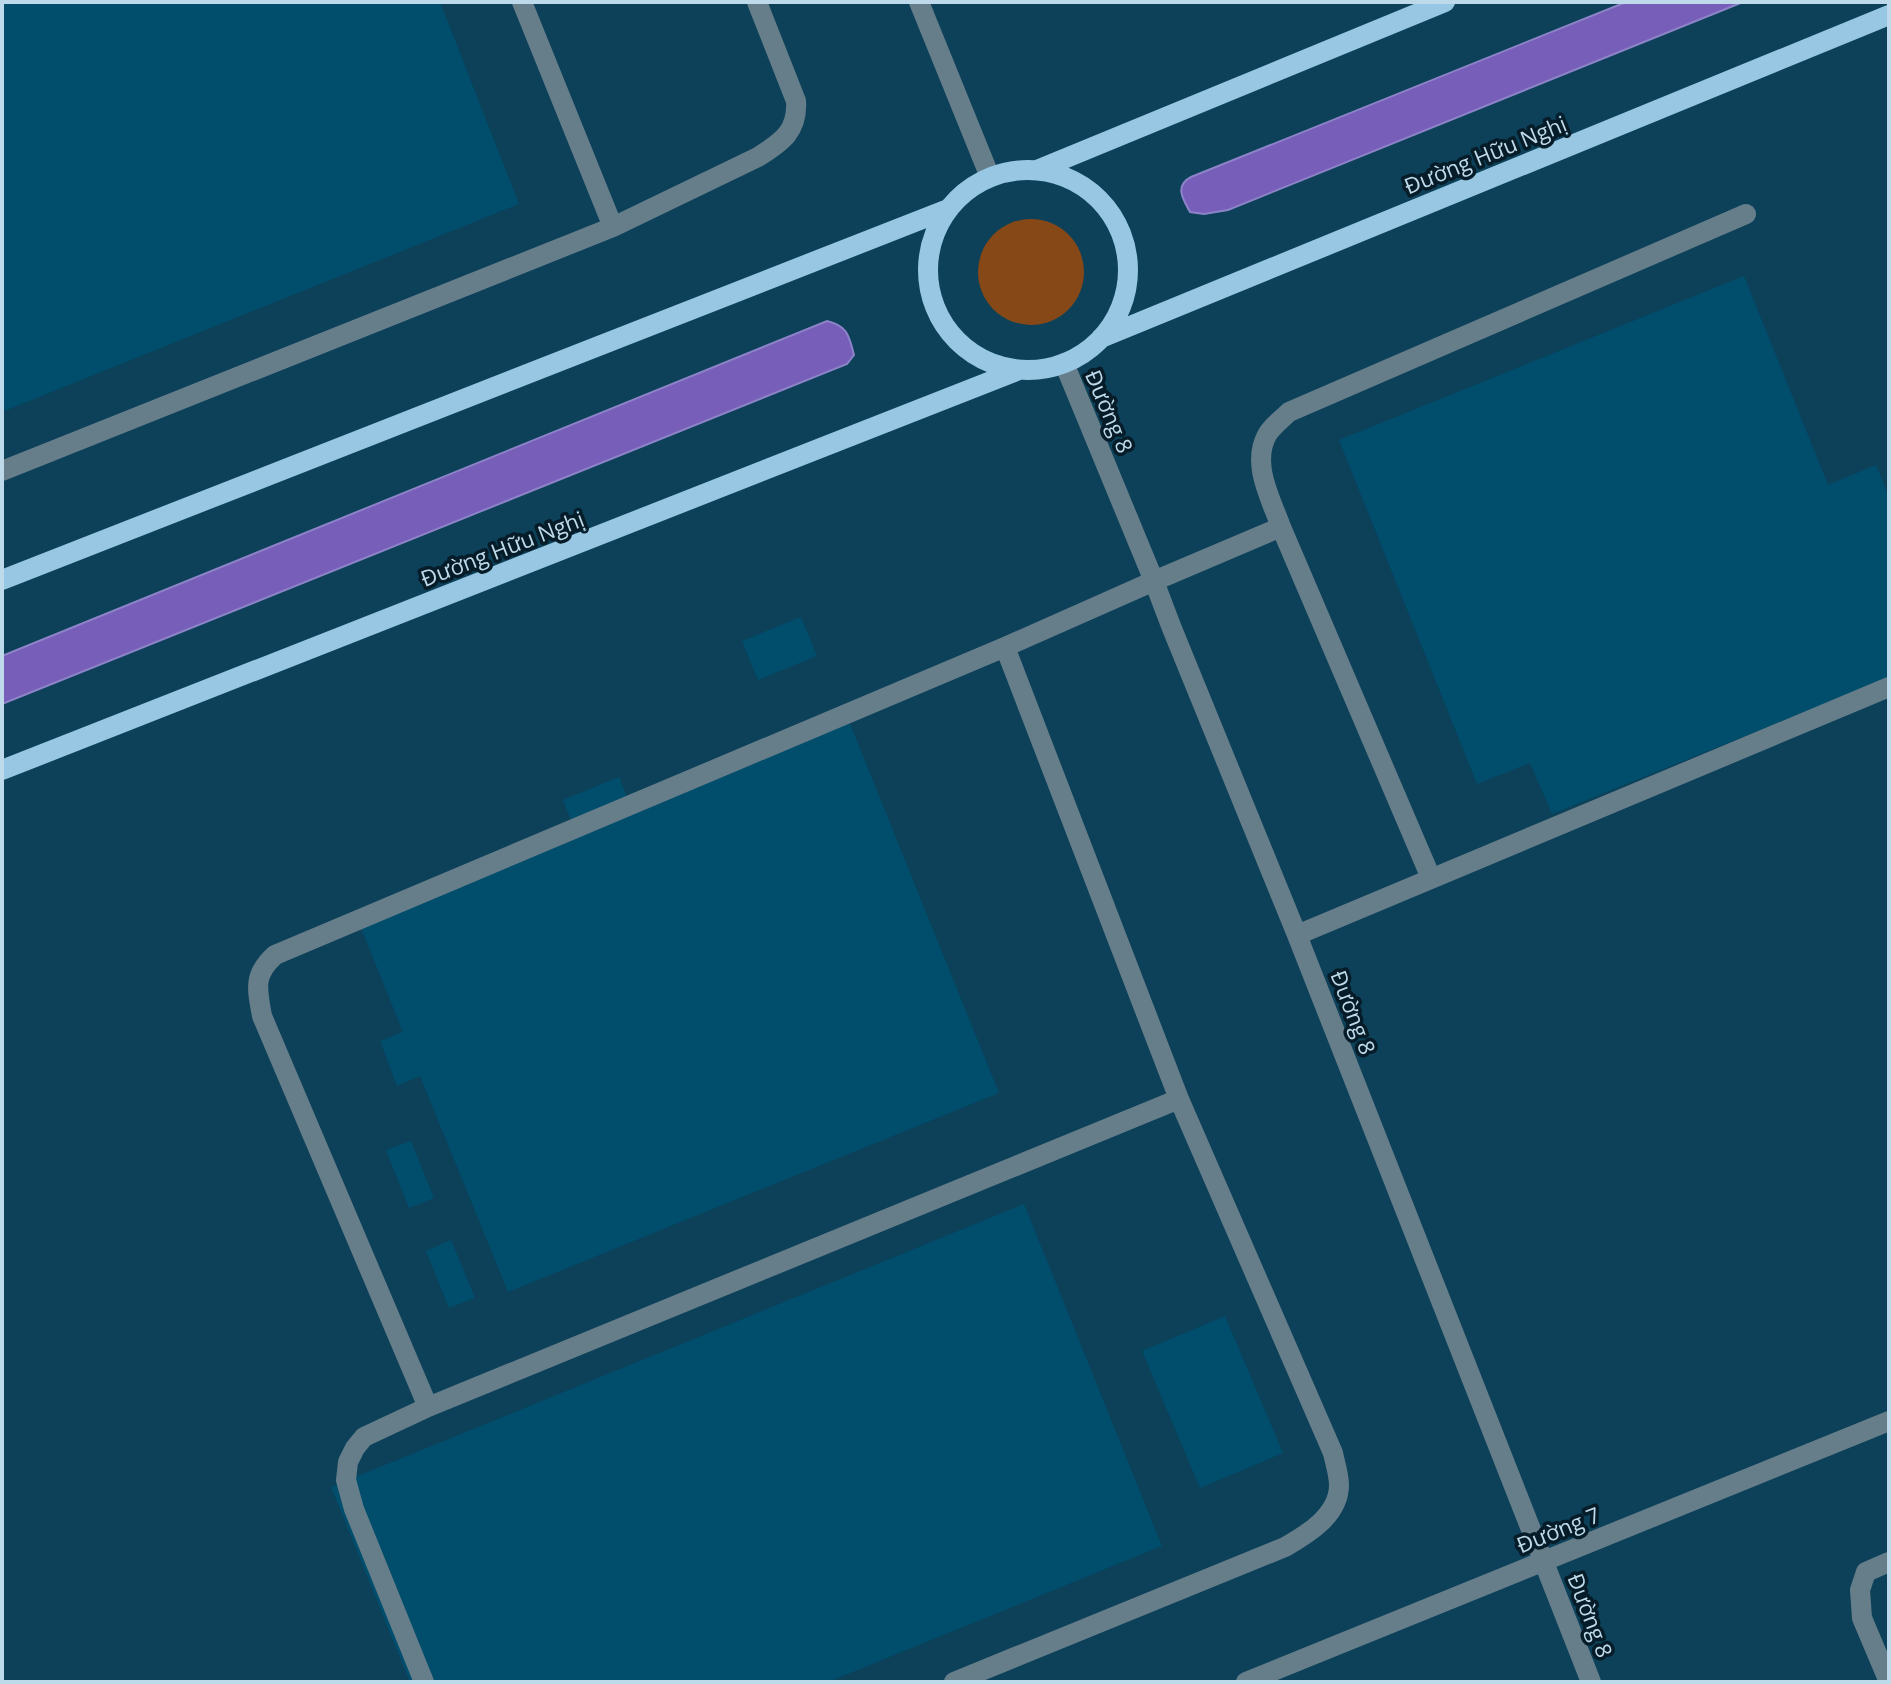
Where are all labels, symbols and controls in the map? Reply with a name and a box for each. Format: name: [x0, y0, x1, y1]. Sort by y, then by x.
street label: Đường Hữu Nghị: [1399, 108, 1571, 200]
street label: Đường 8: [1079, 365, 1141, 457]
street label: Đường Hữu Nghị: [416, 503, 588, 593]
street label: Đường 8: [1324, 966, 1384, 1058]
street label: Đường 7: [1512, 1499, 1604, 1559]
street label: Đường 8: [1561, 1569, 1621, 1661]

